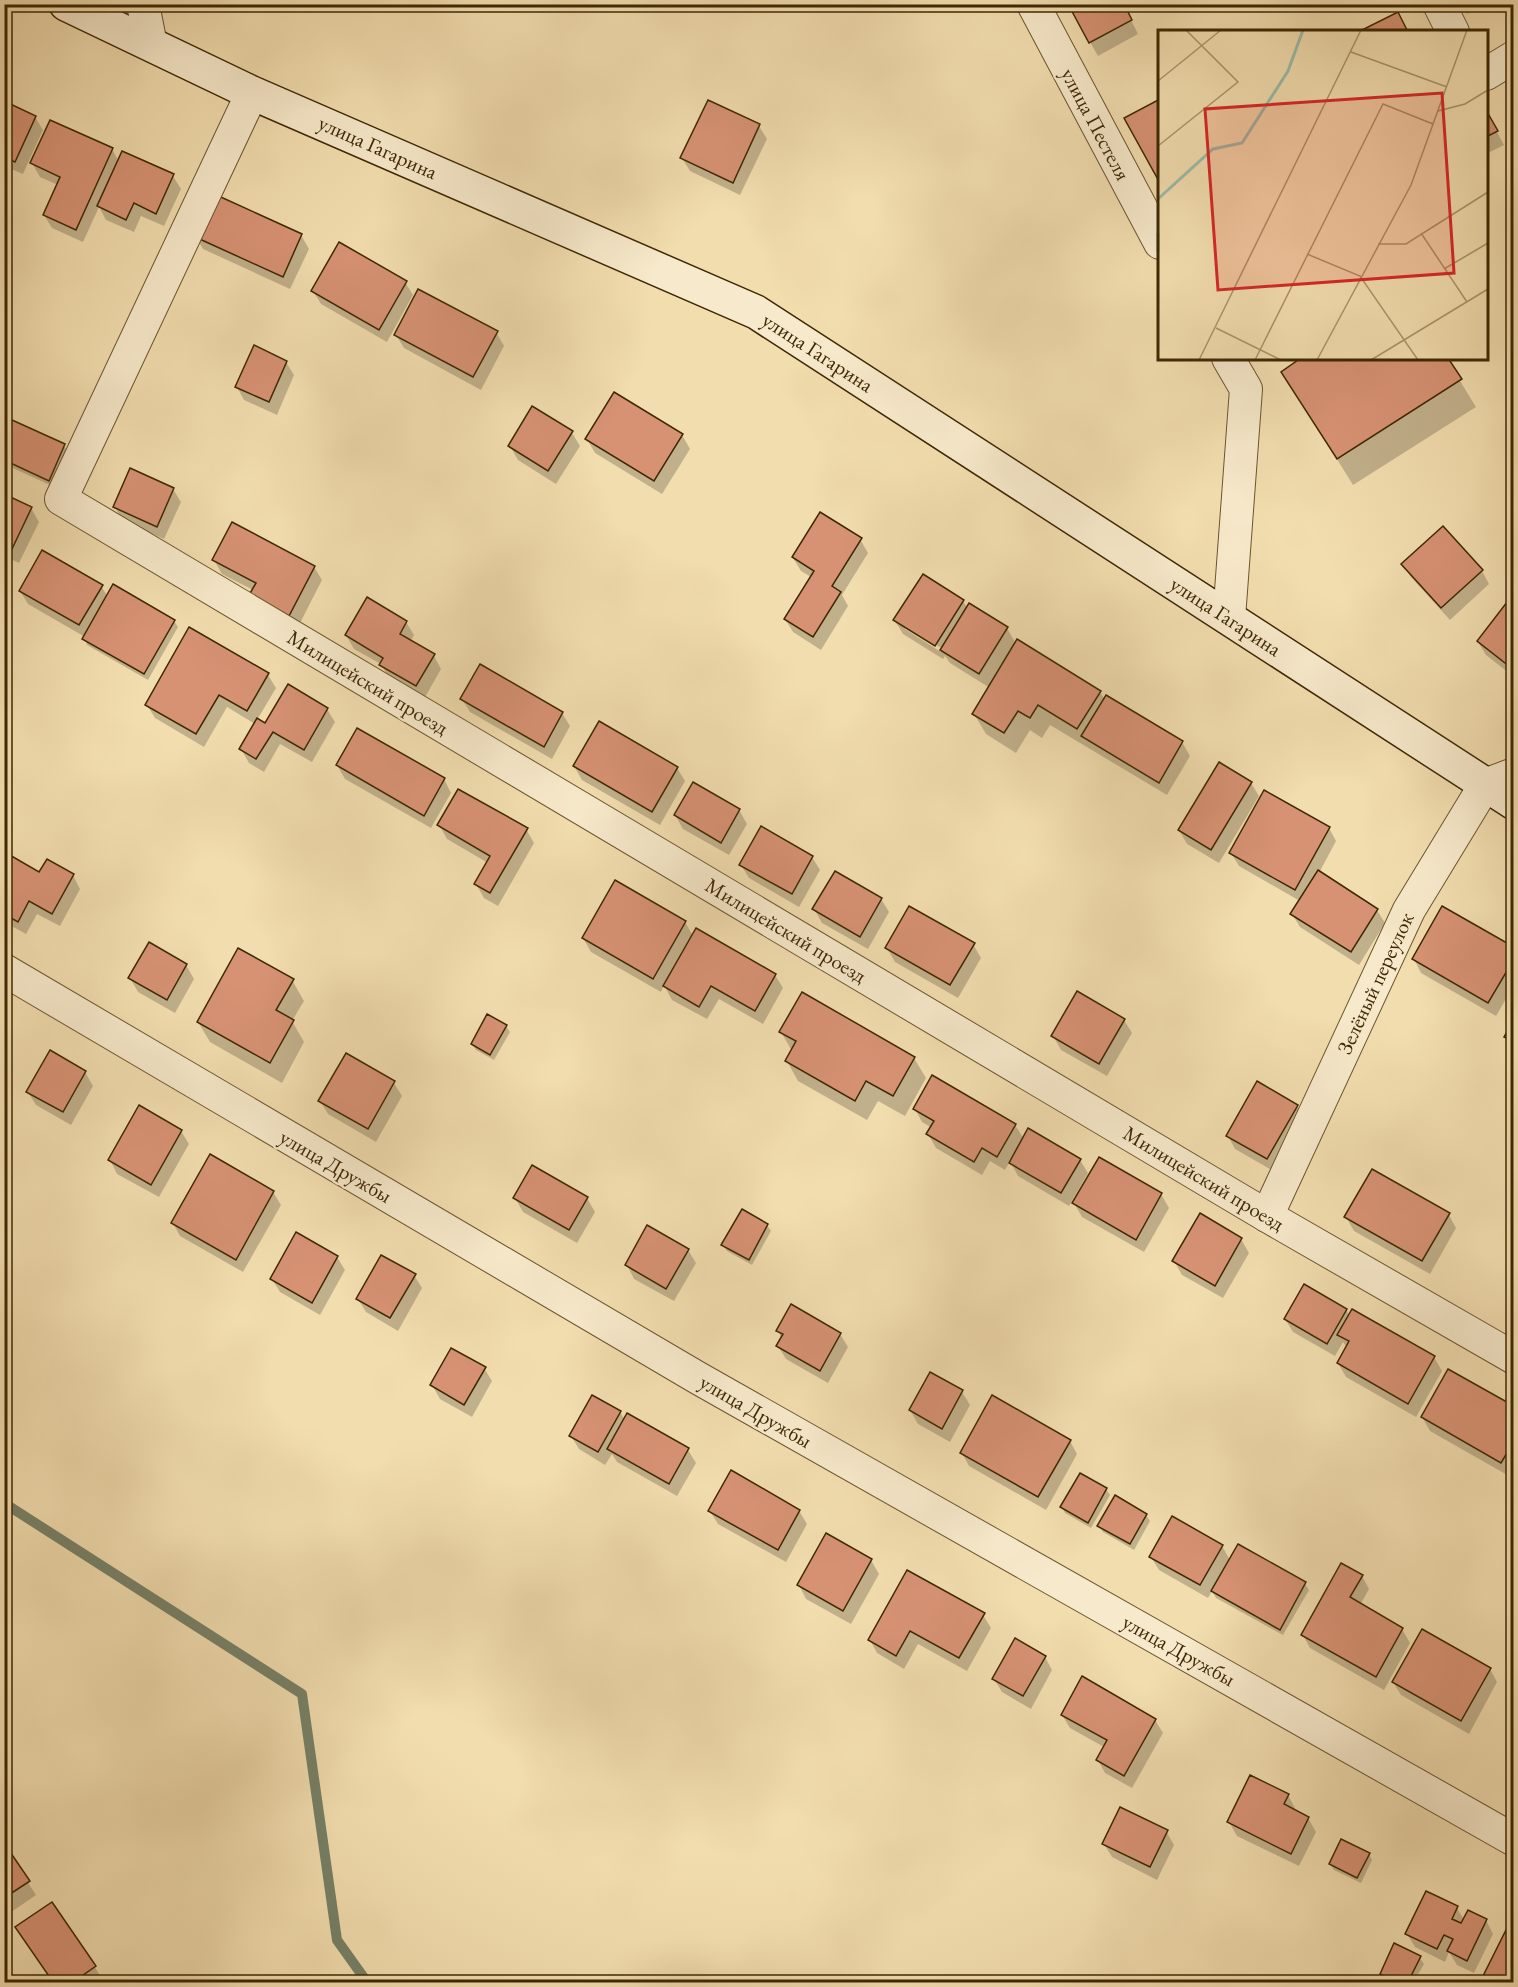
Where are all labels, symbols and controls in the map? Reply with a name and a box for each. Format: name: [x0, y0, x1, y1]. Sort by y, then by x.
inset map: [1158, 30, 1488, 360]
street label: улица Пестеля: [1055, 63, 1137, 185]
street label: улица Гагарина: [314, 109, 442, 185]
street label: улица Гагарина: [757, 306, 879, 398]
street label: улица Гагарина: [1165, 570, 1287, 662]
street label: Милицейский проезд: [283, 623, 454, 741]
street label: Милицейский проезд: [701, 871, 872, 989]
street label: Зелёный переулок: [1330, 908, 1420, 1058]
street label: Милицейский проезд: [1119, 1119, 1290, 1237]
street label: улица Дружбы: [275, 1123, 397, 1209]
street label: улица Дружбы: [695, 1368, 817, 1454]
street label: улица Дружбы: [1118, 1608, 1240, 1692]

